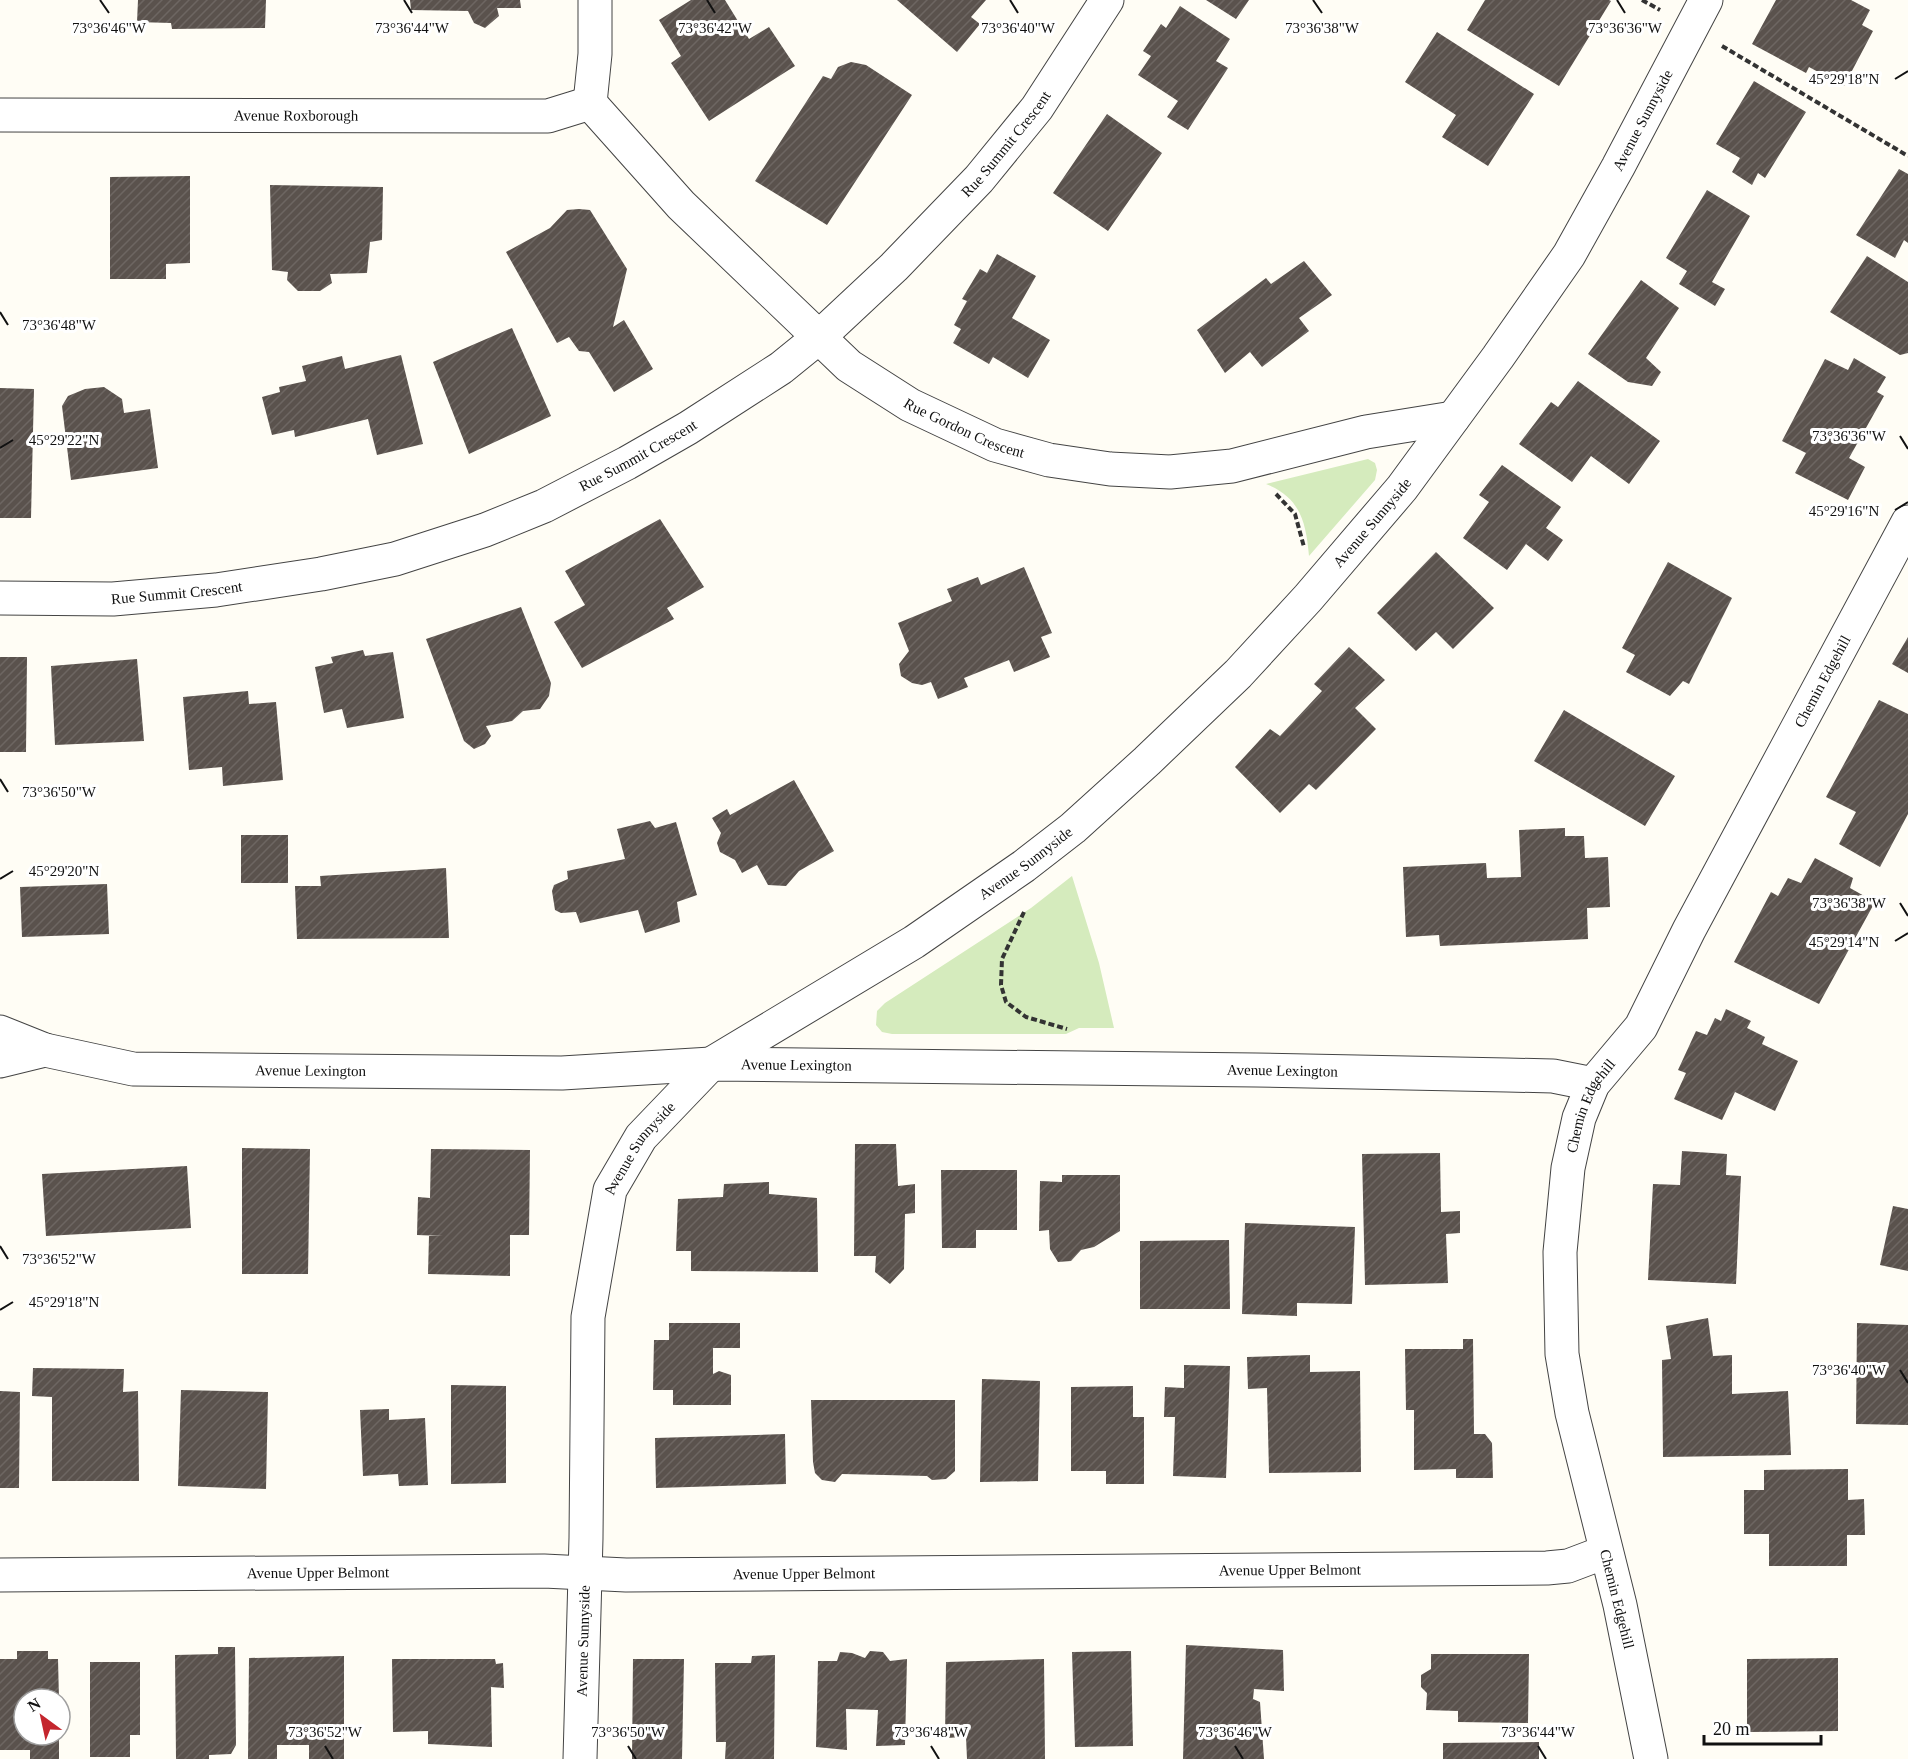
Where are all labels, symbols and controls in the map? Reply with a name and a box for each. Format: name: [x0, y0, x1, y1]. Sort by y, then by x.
text: 73°36'46"W: [72, 20, 147, 36]
text: 73°36'44"W: [375, 20, 450, 36]
text: 73°36'42"W: [678, 20, 753, 36]
text: 73°36'40"W: [981, 20, 1056, 36]
text: 73°36'38"W: [1285, 20, 1360, 36]
text: 73°36'36"W: [1588, 20, 1663, 36]
street label: Avenue Sunnyside: [1609, 67, 1676, 174]
text: 45°29'18"N: [1809, 71, 1879, 87]
street label: Rue Summit Crescent: [958, 88, 1054, 200]
street label: Avenue Roxborough: [234, 107, 359, 124]
text: 73°36'48"W: [22, 317, 97, 333]
street label: Rue Gordon Crescent: [901, 395, 1027, 461]
street label: Rue Summit Crescent: [577, 416, 700, 494]
text: 73°36'36"W: [1812, 428, 1887, 444]
text: 45°29'22"N: [29, 432, 99, 448]
street label: Avenue Sunnyside: [1330, 475, 1415, 571]
text: 45°29'16"N: [1809, 503, 1879, 519]
street label: Rue Summit Crescent: [110, 578, 244, 607]
street label: Chemin Edgehill: [1791, 633, 1854, 730]
text: 73°36'50"W: [22, 784, 97, 800]
street label: Avenue Sunnyside: [976, 823, 1076, 903]
text: 45°29'20"N: [29, 863, 99, 879]
text: 73°36'38"W: [1812, 895, 1887, 911]
text: 45°29'14"N: [1809, 934, 1879, 950]
street label: Avenue Lexington: [741, 1056, 852, 1074]
street label: Chemin Edgehill: [1564, 1056, 1618, 1154]
street label: Avenue Lexington: [255, 1062, 367, 1079]
street label: Avenue Lexington: [1227, 1062, 1338, 1080]
street label: Avenue Sunnyside: [601, 1098, 679, 1196]
text: 73°36'52"W: [22, 1251, 97, 1267]
text: 45°29'18"N: [29, 1294, 99, 1310]
text: 73°36'40"W: [1812, 1362, 1887, 1378]
street label: Chemin Edgehill: [1597, 1548, 1637, 1650]
street label: Avenue Upper Belmont: [1219, 1561, 1362, 1578]
street label: Avenue Upper Belmont: [247, 1564, 390, 1581]
street label: Avenue Upper Belmont: [733, 1565, 876, 1582]
street label: Avenue Sunnyside: [574, 1585, 593, 1697]
north arrow: [12, 1687, 72, 1747]
text: N: [25, 1694, 44, 1715]
scale bar: [1704, 1708, 1821, 1746]
text: 20 m: [1713, 1719, 1750, 1739]
text: 73°36'52"W: [288, 1724, 363, 1740]
text: 73°36'50"W: [591, 1724, 666, 1740]
text: 73°36'48"W: [894, 1724, 969, 1740]
text: 73°36'46"W: [1198, 1724, 1273, 1740]
text: 73°36'44"W: [1501, 1724, 1576, 1740]

